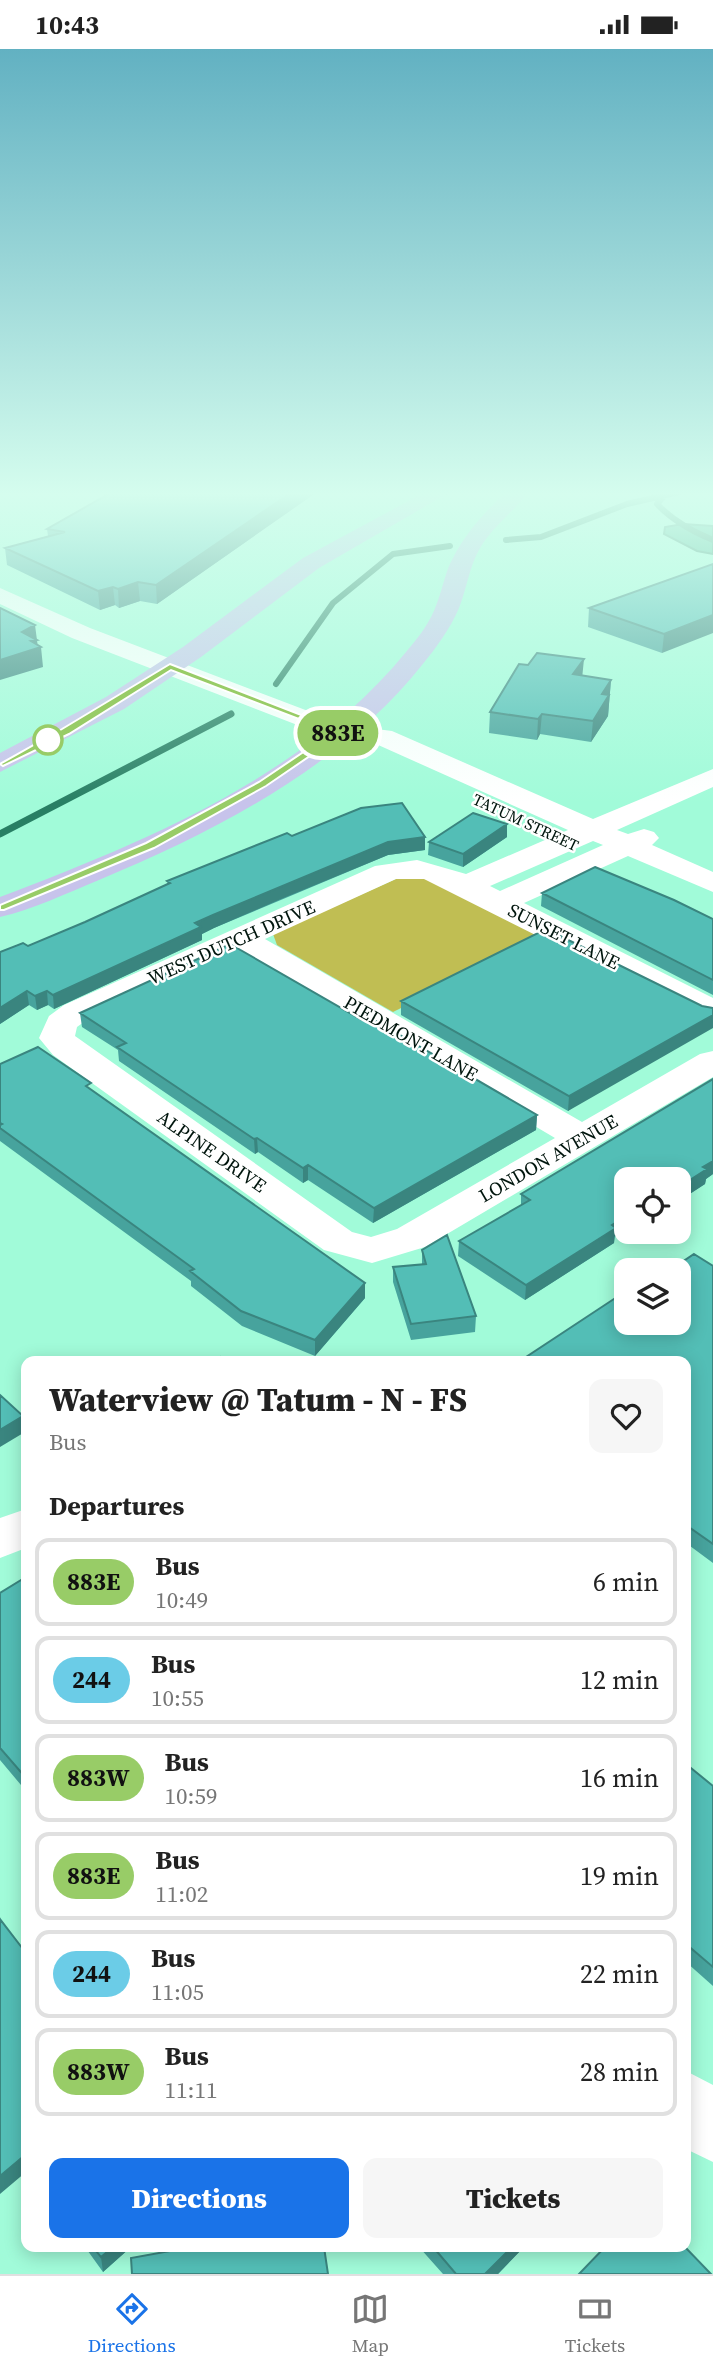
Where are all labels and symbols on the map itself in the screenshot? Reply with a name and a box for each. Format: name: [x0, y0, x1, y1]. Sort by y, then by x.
line badge: 883E: [289, 710, 387, 756]
unlabelled marker: [33, 725, 63, 755]
street label: TATUM STREET: [470, 788, 583, 856]
street label: WEST DUTCH DRIVE: [143, 893, 319, 991]
street label: SUNSET LANE: [504, 897, 624, 975]
street label: PIEDMONT LANE: [339, 989, 483, 1087]
street label: ALPINE DRIVE: [152, 1104, 272, 1198]
street label: LONDON AVENUE: [474, 1108, 622, 1208]

